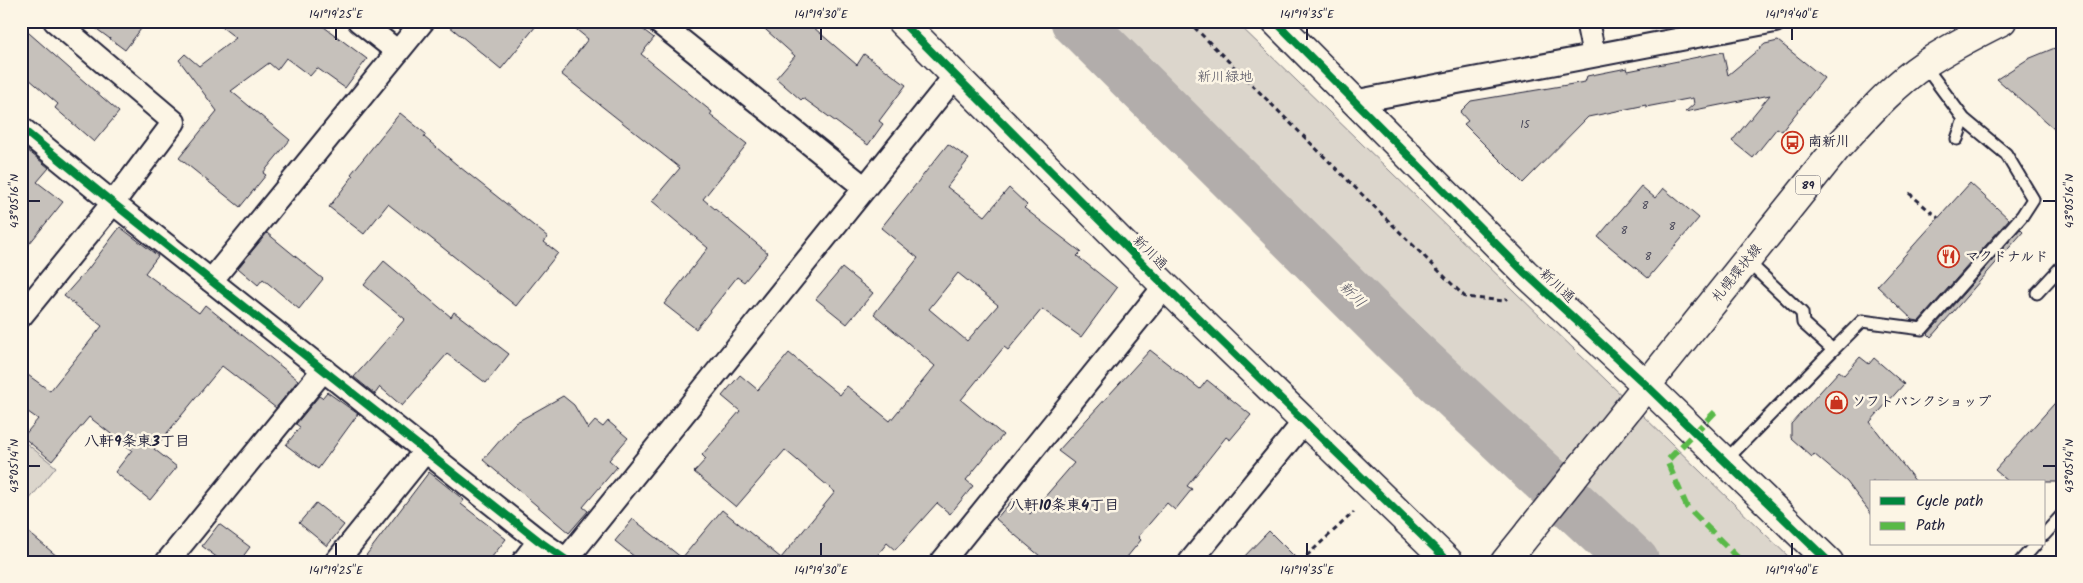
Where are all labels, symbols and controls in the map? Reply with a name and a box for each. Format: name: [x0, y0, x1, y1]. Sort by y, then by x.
text: 141°19'25"E: [309, 5, 364, 24]
text: 141°19'30"E: [794, 5, 849, 24]
text: 141°19'35"E: [1280, 5, 1335, 24]
text: 141°19'40"E: [1765, 5, 1820, 24]
park label: 新川緑地: [1197, 66, 1253, 88]
house number: 15: [1520, 116, 1531, 134]
bus stop icon: 南新川: [1780, 130, 1804, 154]
place label: 南新川: [1808, 131, 1850, 153]
text: 43°05'16"N: [5, 174, 24, 228]
text: 43°05'16"N: [2060, 174, 2079, 228]
road number: 89: [1796, 176, 1820, 194]
house number: 8: [1642, 197, 1649, 215]
house number: 8: [1669, 218, 1676, 236]
house number: 8: [1621, 222, 1628, 240]
street label: 新川通: [1127, 230, 1173, 276]
street label: 札幌環状線: [1706, 239, 1768, 307]
restaurant icon: マクドナルド: [1937, 245, 1961, 269]
place label: マクドナルド: [1965, 246, 2048, 268]
house number: 8: [1645, 248, 1652, 266]
street label: 新川通: [1534, 264, 1580, 308]
water label: 新川: [1333, 276, 1371, 314]
shop icon: ソフトバンクショップ: [1824, 390, 1848, 414]
place label: ソフトバンクショップ: [1852, 391, 1991, 413]
district label: 八軒9条東3丁目: [84, 430, 190, 454]
text: 43°05'14"N: [5, 439, 24, 493]
text: 43°05'14"N: [2060, 439, 2079, 493]
legend: [1870, 480, 2046, 546]
text: Cycle path: [1916, 490, 1983, 514]
district label: 八軒10条東4丁目: [1009, 494, 1119, 518]
text: Path: [1916, 514, 1945, 538]
text: 141°19'25"E: [309, 561, 364, 580]
text: 141°19'30"E: [794, 561, 849, 580]
text: 141°19'35"E: [1280, 561, 1335, 580]
text: 141°19'40"E: [1765, 561, 1820, 580]

